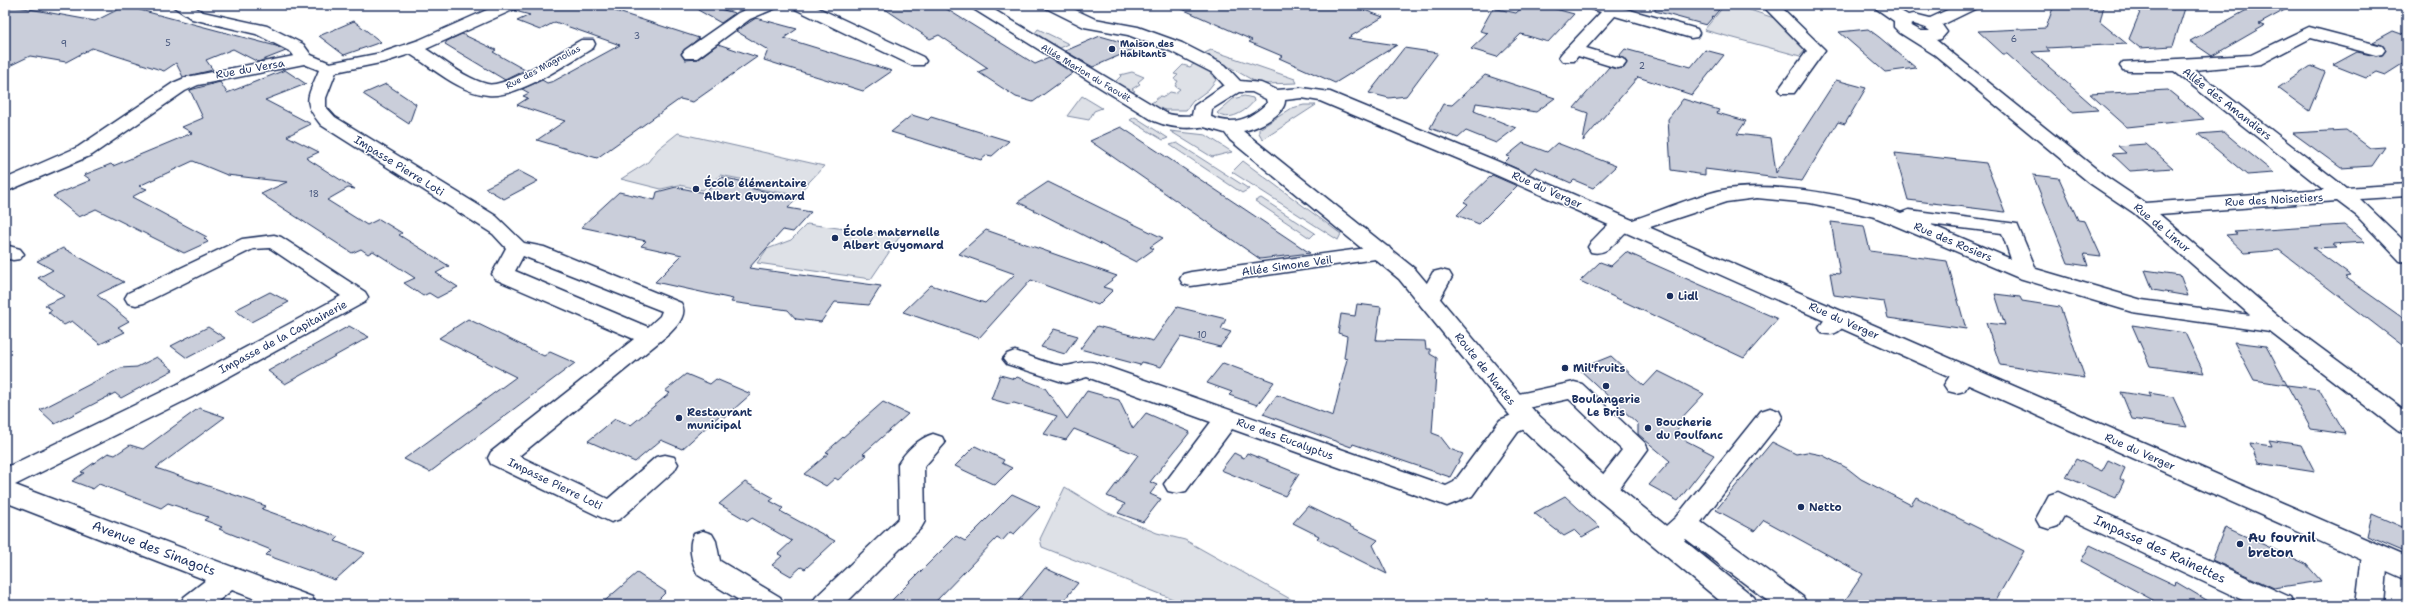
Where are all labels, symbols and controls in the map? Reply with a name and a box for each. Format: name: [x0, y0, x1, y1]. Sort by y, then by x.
house number: 3: [634, 30, 640, 42]
house number: 6: [2011, 33, 2017, 45]
house number: 5: [165, 37, 171, 49]
house number: 9: [61, 38, 67, 50]
place label: Maison des Habitants: [1120, 38, 1174, 60]
street label: Allée Marion du Faouët: [1039, 41, 1133, 105]
street label: Rue des Magnolias: [504, 42, 582, 92]
marker: Maison des Habitants: [1107, 44, 1117, 54]
street label: Rue du Versa: [214, 56, 286, 82]
house number: 2: [1639, 60, 1645, 72]
street label: Allée des Amandiers: [2179, 64, 2275, 144]
street label: Impasse Pierre Loti: [351, 132, 447, 200]
street label: Rue du Verger: [1509, 168, 1585, 212]
place label: École élémentaire Albert Guyomard: [704, 175, 807, 204]
marker: École élémentaire Albert Guyomard: [691, 184, 701, 194]
house number: 18: [309, 188, 319, 200]
street label: Rue des Noisetiers: [2224, 190, 2324, 210]
street label: Rue de Limur: [2130, 200, 2194, 256]
street label: Rue des Rosiers: [1911, 219, 1995, 265]
place label: École maternelle Albert Guyomard: [843, 224, 944, 253]
marker: École maternelle Albert Guyomard: [830, 233, 840, 243]
street label: Allée Simone Veil: [1241, 252, 1334, 280]
place label: Lidl: [1678, 289, 1699, 304]
marker: Lidl: [1665, 291, 1675, 301]
street label: Impasse de la Capitainerie: [216, 297, 350, 377]
street label: Rue du Verger: [1806, 299, 1882, 343]
house number: 10: [1197, 329, 1207, 341]
street label: Route de Nantes: [1451, 330, 1519, 408]
place label: Mil'fruits: [1573, 361, 1626, 376]
marker: Mil'fruits: [1560, 363, 1570, 373]
marker: Boulangerie Le Bris: [1601, 381, 1611, 391]
place label: Boulangerie Le Bris: [1572, 392, 1641, 420]
place label: Restaurant municipal: [687, 405, 753, 433]
marker: Restaurant municipal: [674, 413, 684, 423]
street label: Rue des Eucalyptus: [1234, 414, 1336, 464]
place label: Boucherie du Poulfanc: [1656, 415, 1723, 443]
marker: Boucherie du Poulfanc: [1643, 423, 1653, 433]
street label: Rue du Verger: [2102, 430, 2178, 474]
street label: Impasse Pierre Loti: [505, 455, 605, 513]
place label: Netto: [1809, 500, 1842, 515]
marker: Netto: [1796, 502, 1806, 512]
street label: Impasse des Rainettes: [2091, 511, 2229, 587]
street label: Avenue des Sinagots: [90, 517, 218, 579]
place label: Au fournil breton: [2248, 529, 2316, 561]
marker: Au fournil breton: [2235, 539, 2245, 549]

